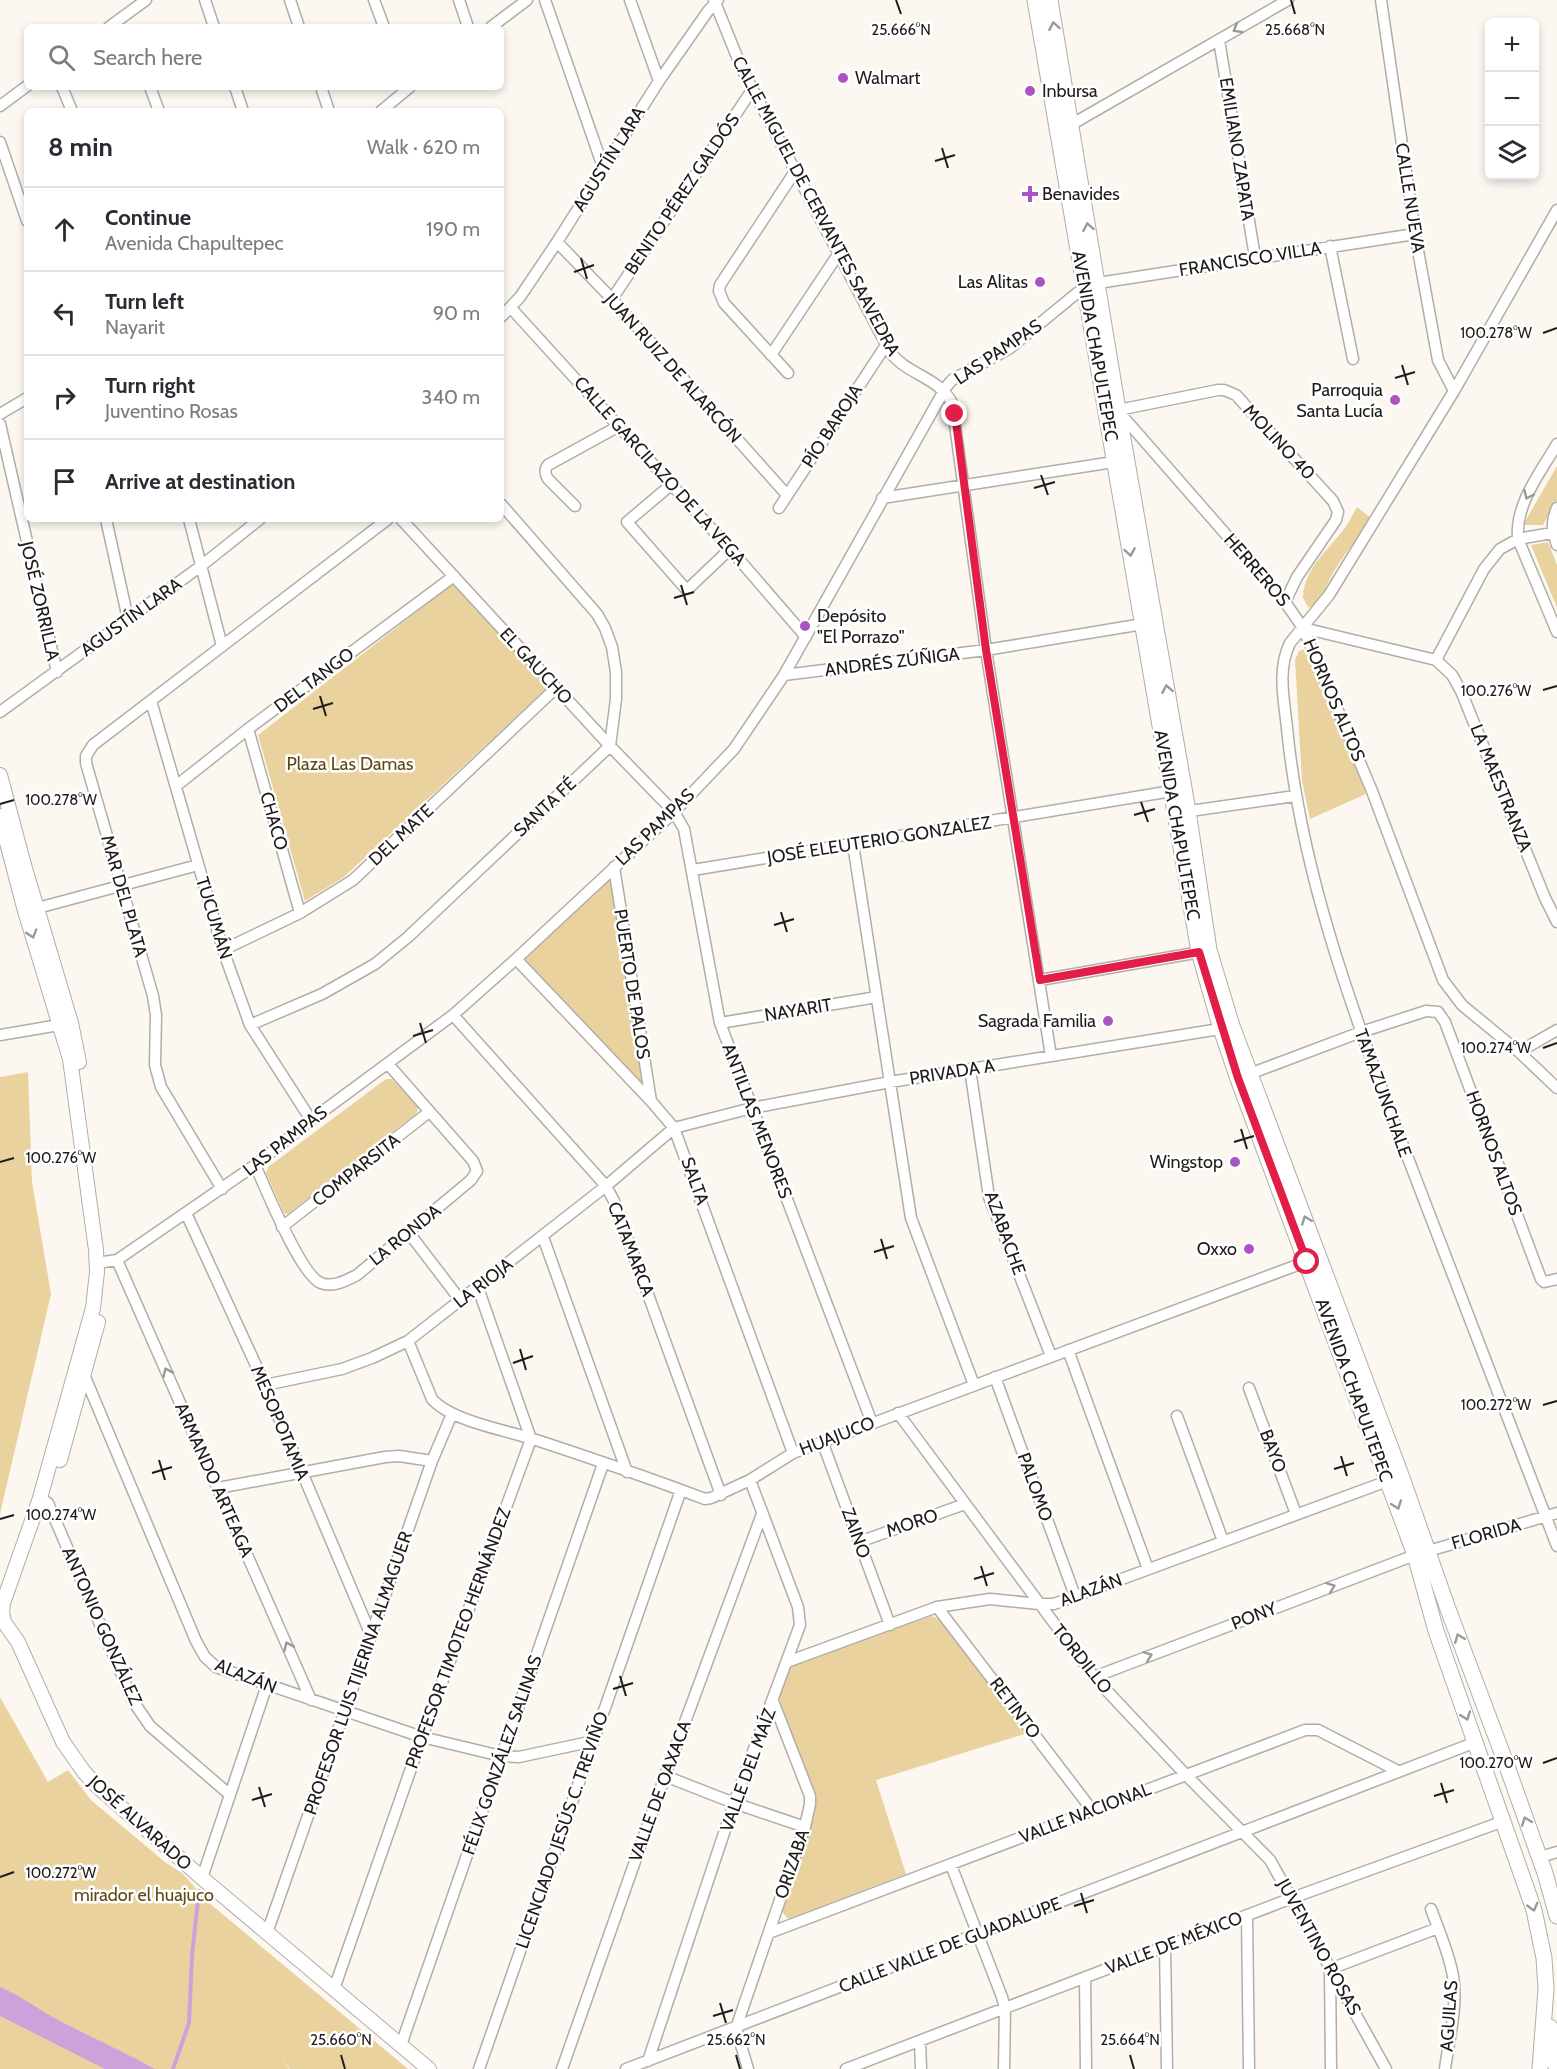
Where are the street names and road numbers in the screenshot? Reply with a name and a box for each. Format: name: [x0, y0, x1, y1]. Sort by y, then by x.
street label: CALLE MIGUEL DE CERVANTES SAAVEDRA: [727, 52, 905, 360]
street label: EMILIANO ZAPATA: [1215, 76, 1259, 222]
street label: AGUSTÍN LARA: [568, 103, 650, 215]
street label: BENITO PÉREZ GALDÓS: [620, 109, 744, 279]
street label: CALLE NUEVA: [1390, 141, 1430, 255]
street label: FRANCISCO VILLA: [1177, 237, 1323, 281]
street label: AVENIDA CHAPULTEPEC: [1067, 249, 1123, 443]
street label: JUAN RUIZ DE ALARCÓN: [599, 288, 746, 447]
street label: LAS PAMPAS: [950, 315, 1046, 389]
street label: CALLE GARCILAZO DE LA VEGA: [569, 372, 751, 570]
street label: PÍO BAROJA: [797, 380, 867, 472]
street label: MOLINO 40: [1238, 400, 1320, 484]
street label: HERREROS: [1219, 529, 1295, 611]
street label: JOSÉ ZORRILLA: [15, 538, 64, 663]
street label: AGUSTÍN LARA: [76, 573, 186, 661]
street label: EL GAUCHO: [495, 623, 577, 709]
street label: HORNOS ALTOS: [1298, 635, 1370, 765]
street label: DEL TANGO: [270, 643, 358, 717]
street label: ANDRÉS ZÚÑIGA: [823, 643, 961, 681]
street label: LA MAESTRANZA: [1465, 721, 1537, 855]
street label: AVENIDA CHAPULTEPEC: [1149, 728, 1205, 922]
street label: SANTA FÉ: [509, 773, 581, 841]
street label: LAS PAMPAS: [611, 784, 699, 870]
street label: CHACO: [255, 789, 293, 853]
street label: DEL MATE: [364, 800, 438, 870]
street label: JOSÉ ELEUTERIO GONZALEZ: [764, 811, 993, 869]
street label: MAR DEL PLATA: [96, 832, 152, 960]
street label: TUCUMÁN: [191, 874, 237, 962]
street label: PUERTO DE PALOS: [609, 907, 655, 1061]
street label: NAYARIT: [763, 994, 834, 1026]
street label: TAMAZUNCHALE: [1350, 1026, 1416, 1160]
street label: ANTILLAS MENORES: [717, 1041, 797, 1201]
street label: PRIVADA A: [908, 1054, 996, 1090]
street label: HORNOS ALTOS: [1461, 1088, 1527, 1218]
street label: LAS PAMPAS: [238, 1101, 332, 1181]
street label: COMPARSITA: [308, 1129, 404, 1211]
street label: SALTA: [676, 1154, 714, 1208]
street label: AZABACHE: [980, 1188, 1030, 1278]
street label: CATAMARCA: [603, 1199, 659, 1299]
street label: LA RONDA: [365, 1200, 445, 1270]
street label: LA RIOJA: [449, 1253, 517, 1313]
street label: AVENIDA CHAPULTEPEC: [1311, 1295, 1397, 1485]
street label: MESOPOTAMIA: [246, 1362, 314, 1484]
street label: ARMANDO ARTEAGA: [170, 1399, 258, 1561]
street label: HUAJUCO: [796, 1412, 878, 1460]
street label: BAYO: [1255, 1426, 1291, 1476]
street label: PALOMO: [1012, 1450, 1058, 1524]
street label: PROFESOR TIMOTEO HERNÁNDEZ: [400, 1504, 516, 1771]
street label: MORO: [883, 1504, 941, 1542]
street label: ZAINO: [837, 1505, 875, 1561]
street label: FLORIDA: [1449, 1514, 1523, 1554]
street label: PROFESOR LUIS TIJERINA ALMAGUER: [299, 1528, 417, 1818]
street label: ANTONIO GONZÁLEZ: [57, 1544, 147, 1708]
street label: ALAZÁN: [1057, 1569, 1125, 1611]
street label: PONY: [1228, 1597, 1281, 1635]
street label: TORDILLO: [1047, 1620, 1117, 1698]
street label: FÉLIX GONZÁLEZ SALINAS: [457, 1652, 547, 1858]
street label: ALAZÁN: [212, 1654, 280, 1698]
street label: RETINTO: [985, 1673, 1045, 1743]
street label: VALLE DEL MAÍZ: [716, 1705, 781, 1835]
street label: LICENCIADO JESÚS C. TREVIÑO: [511, 1708, 613, 1951]
street label: VALLE DE OAXACA: [624, 1717, 696, 1865]
street label: JOSÉ ALVARADO: [83, 1770, 196, 1875]
street label: VALLE NACIONAL: [1016, 1778, 1154, 1848]
street label: ORIZABA: [770, 1826, 814, 1902]
street label: JUVENTINO ROSAS: [1272, 1874, 1366, 2019]
street label: CALLE VALLE DE GUADALUPE: [836, 1892, 1064, 1998]
street label: VALLE DE MÉXICO: [1102, 1907, 1246, 1979]
street label: AGUILAS: [1436, 1980, 1462, 2052]

